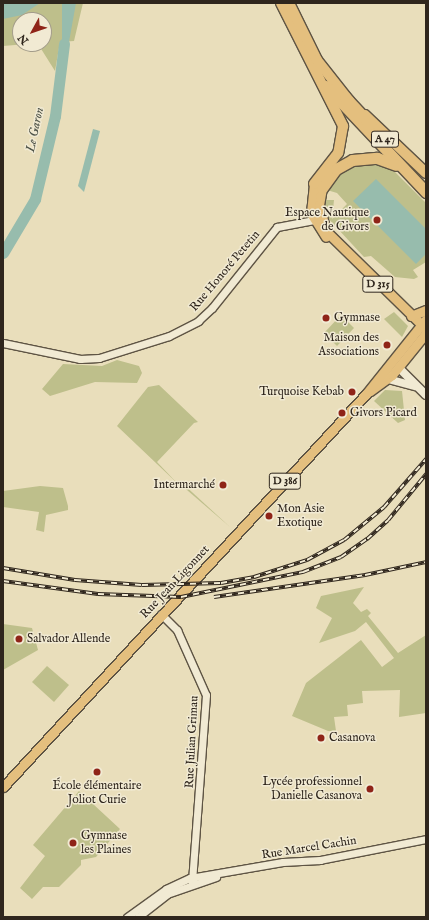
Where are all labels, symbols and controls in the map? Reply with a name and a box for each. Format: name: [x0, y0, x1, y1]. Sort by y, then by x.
north arrow: [12, 12, 52, 52]
text: N: [15, 31, 32, 47]
water label: Le Garon: [24, 106, 48, 154]
road number: A 47: [370, 130, 400, 148]
place label: Espace Nautique de Givors: [285, 206, 369, 234]
marker: Espace Nautique de Givors: [372, 215, 382, 225]
street label: Rue Honoré Petetin: [187, 228, 263, 314]
road number: D 315: [362, 275, 394, 293]
place label: Gymnase: [334, 311, 380, 325]
marker: Gymnase: [321, 313, 331, 323]
place label: Maison des Associations: [318, 331, 379, 359]
marker: Maison des Associations: [382, 340, 392, 350]
place label: Turquoise Kebab: [259, 385, 344, 399]
marker: Turquoise Kebab: [347, 387, 357, 397]
place label: Givors Picard: [350, 406, 417, 420]
marker: Givors Picard: [337, 408, 347, 418]
road number: D 386: [268, 472, 302, 490]
place label: Intermarché: [154, 478, 215, 492]
marker: Intermarché: [218, 480, 228, 490]
place label: Mon Asie Exotique: [277, 502, 325, 530]
marker: Mon Asie Exotique: [264, 511, 274, 521]
street label: Rue Jean Ligonnet: [137, 542, 213, 622]
place label: Salvador Allende: [27, 632, 110, 646]
marker: Salvador Allende: [14, 634, 24, 644]
street label: Rue Julian Grimau: [182, 695, 202, 789]
place label: Casanova: [329, 731, 375, 745]
marker: Casanova: [316, 733, 326, 743]
marker: École élémentaire Joliot Curie: [92, 767, 102, 777]
place label: Lycée professionnel Danielle Casanova: [262, 775, 362, 803]
place label: École élémentaire Joliot Curie: [52, 779, 142, 807]
marker: Lycée professionnel Danielle Casanova: [365, 784, 375, 794]
place label: Gymnase les Plaines: [81, 829, 131, 857]
street label: Rue Marcel Cachin: [261, 833, 357, 863]
marker: Gymnase les Plaines: [68, 838, 78, 848]

